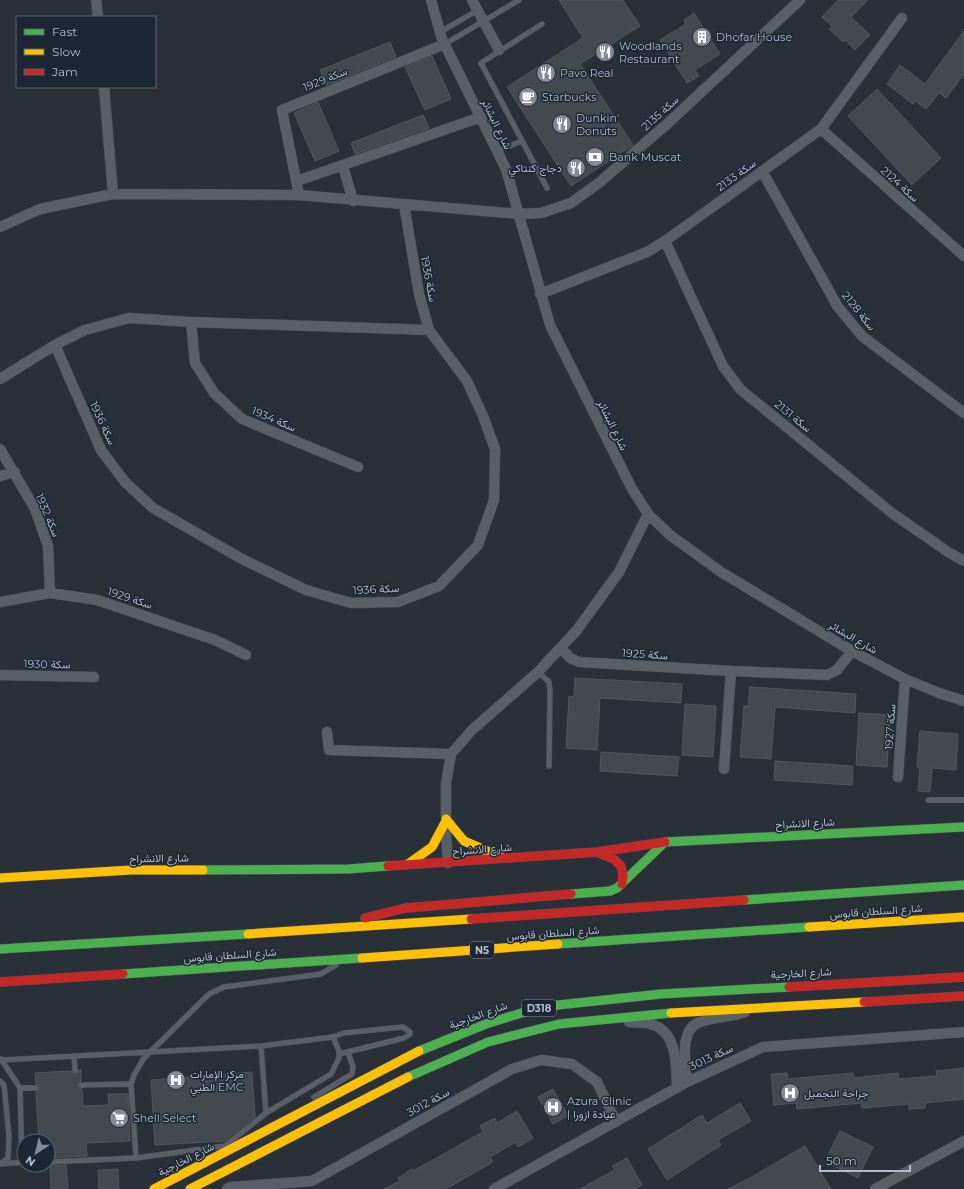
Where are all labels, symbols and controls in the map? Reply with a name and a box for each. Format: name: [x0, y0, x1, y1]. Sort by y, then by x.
legend: [16, 16, 156, 88]
text: Fast: [52, 24, 77, 39]
building icon: Dhofar House: [691, 26, 713, 48]
place label: Dhofar House: [716, 30, 792, 44]
place label: Woodlands Restaurant: [619, 39, 682, 66]
restaurant icon: Woodlands Restaurant: [594, 41, 616, 63]
text: Slow: [52, 44, 81, 59]
restaurant icon: Pavo Real: [535, 62, 557, 84]
text: Jam: [51, 64, 78, 79]
street label: سكة 1929: [301, 64, 349, 94]
place label: Pavo Real: [560, 66, 614, 80]
cafe icon: Starbucks: [517, 86, 539, 108]
place label: Starbucks: [542, 90, 597, 104]
street label: سكة 2135: [638, 92, 682, 133]
street label: شارع البشائر: [477, 96, 515, 152]
place label: Dunkin' Donuts: [576, 111, 619, 138]
restaurant icon: Dunkin' Donuts: [551, 113, 573, 135]
bank icon: Bank Muscat: [584, 146, 606, 168]
place label: Bank Muscat: [609, 150, 682, 164]
street label: سكة 2133: [713, 156, 759, 194]
restaurant icon: دجاج كنتاكي: [565, 157, 587, 179]
place label: دجاج كنتاكي: [509, 161, 562, 178]
street label: سكة 2124: [878, 163, 922, 205]
street label: سكة 1936: [418, 255, 440, 303]
street label: سكة 2128: [839, 289, 879, 334]
street label: شارع البشائر: [593, 397, 631, 453]
street label: سكة 2131: [772, 397, 814, 435]
street label: سكة 1936: [87, 399, 119, 447]
street label: سكة 1934: [250, 403, 299, 435]
street label: سكة 1932: [33, 491, 64, 539]
street label: سكة 1936: [352, 581, 400, 597]
street label: سكة 1929: [106, 584, 155, 612]
street label: شارع البشائر: [825, 617, 880, 658]
street label: سكة 1925: [622, 645, 669, 663]
street label: سكة 1930: [23, 657, 71, 671]
street label: سكة 1927: [881, 703, 899, 751]
street label: شارع الانشراح: [775, 814, 836, 833]
street label: شارع الانشراح: [452, 840, 513, 859]
street label: شارع الانشراح: [129, 850, 189, 867]
street label: شارع السلطان قابوس: [829, 901, 923, 922]
street label: شارع السلطان قابوس: [506, 923, 600, 944]
road number: N5: [470, 942, 494, 958]
street label: شارع السلطان قابوس: [183, 945, 277, 966]
street label: شارع الخارجية: [770, 964, 832, 983]
street label: شارع الخارجية: [447, 998, 510, 1033]
road number: D318: [522, 1000, 556, 1016]
street label: سكة 3013: [687, 1041, 735, 1073]
place label: مركز الإمارات الطبي EMC: [190, 1067, 244, 1097]
hospital icon: مركز الإمارات الطبي EMC: [165, 1069, 187, 1091]
hospital icon: جراحة التجميل: [779, 1082, 801, 1104]
street label: سكة 3012: [404, 1084, 452, 1119]
place label: جراحة التجميل: [804, 1086, 869, 1100]
place label: Azura Clinic | عيادة ازورا: [567, 1094, 632, 1121]
hospital icon: Azura Clinic | عيادة ازورا: [542, 1096, 564, 1118]
supermarket icon: Shell Select: [108, 1107, 130, 1129]
place label: Shell Select: [133, 1111, 197, 1125]
north arrow: [16, 1133, 56, 1173]
street label: شارع الخارجية: [156, 1139, 217, 1180]
scale bar: [820, 1147, 910, 1173]
text: N: [23, 1153, 38, 1169]
text: 50 m: [826, 1153, 857, 1168]

